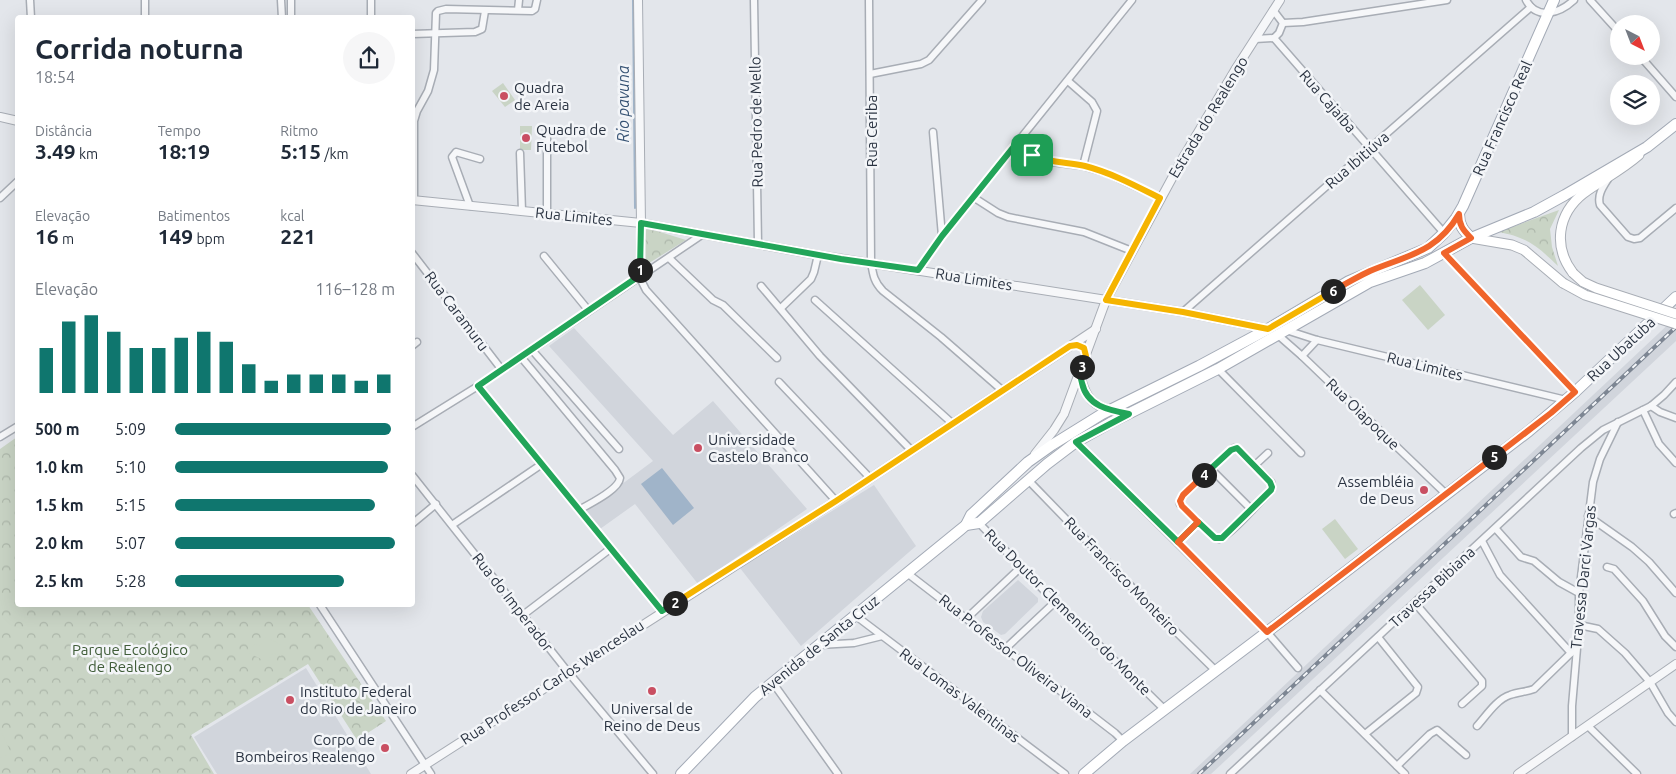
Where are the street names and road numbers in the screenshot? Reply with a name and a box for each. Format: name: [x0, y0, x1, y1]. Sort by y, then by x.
street label: Estrada do Realengo: [1165, 53, 1251, 181]
street label: Rua Pedro de Mello: [746, 56, 766, 188]
street label: Rua Francisco Real: [1469, 58, 1535, 178]
street label: Rua Cajaíba: [1296, 66, 1360, 136]
street label: Rua Ceriba: [863, 95, 880, 167]
street label: Rua Ibitiúva: [1322, 128, 1392, 192]
street label: Rua Limites: [535, 203, 613, 229]
street label: Rua Limites: [934, 265, 1014, 293]
street label: Rua Caramuru: [422, 268, 492, 354]
street label: Rua Ubatuba: [1583, 313, 1659, 385]
street label: Rua Limites: [1385, 348, 1465, 384]
street label: Rua Oiapoque: [1323, 375, 1403, 453]
street label: Travessa Darci Vargas: [1567, 504, 1599, 650]
street label: Rua Francisco Monteiro: [1061, 513, 1183, 639]
street label: Rua Doutor Clementino do Monte: [981, 525, 1155, 699]
street label: Travessa Bibiana: [1386, 543, 1478, 631]
street label: Rua do Imperador: [469, 549, 557, 655]
street label: Avenida de Santa Cruz: [756, 591, 882, 699]
street label: Rua Professor Oliveira Viana: [936, 591, 1096, 721]
street label: Rua Professor Carlos Wenceslau: [457, 616, 647, 748]
street label: Rua Lomas Valentinas: [897, 644, 1023, 746]

